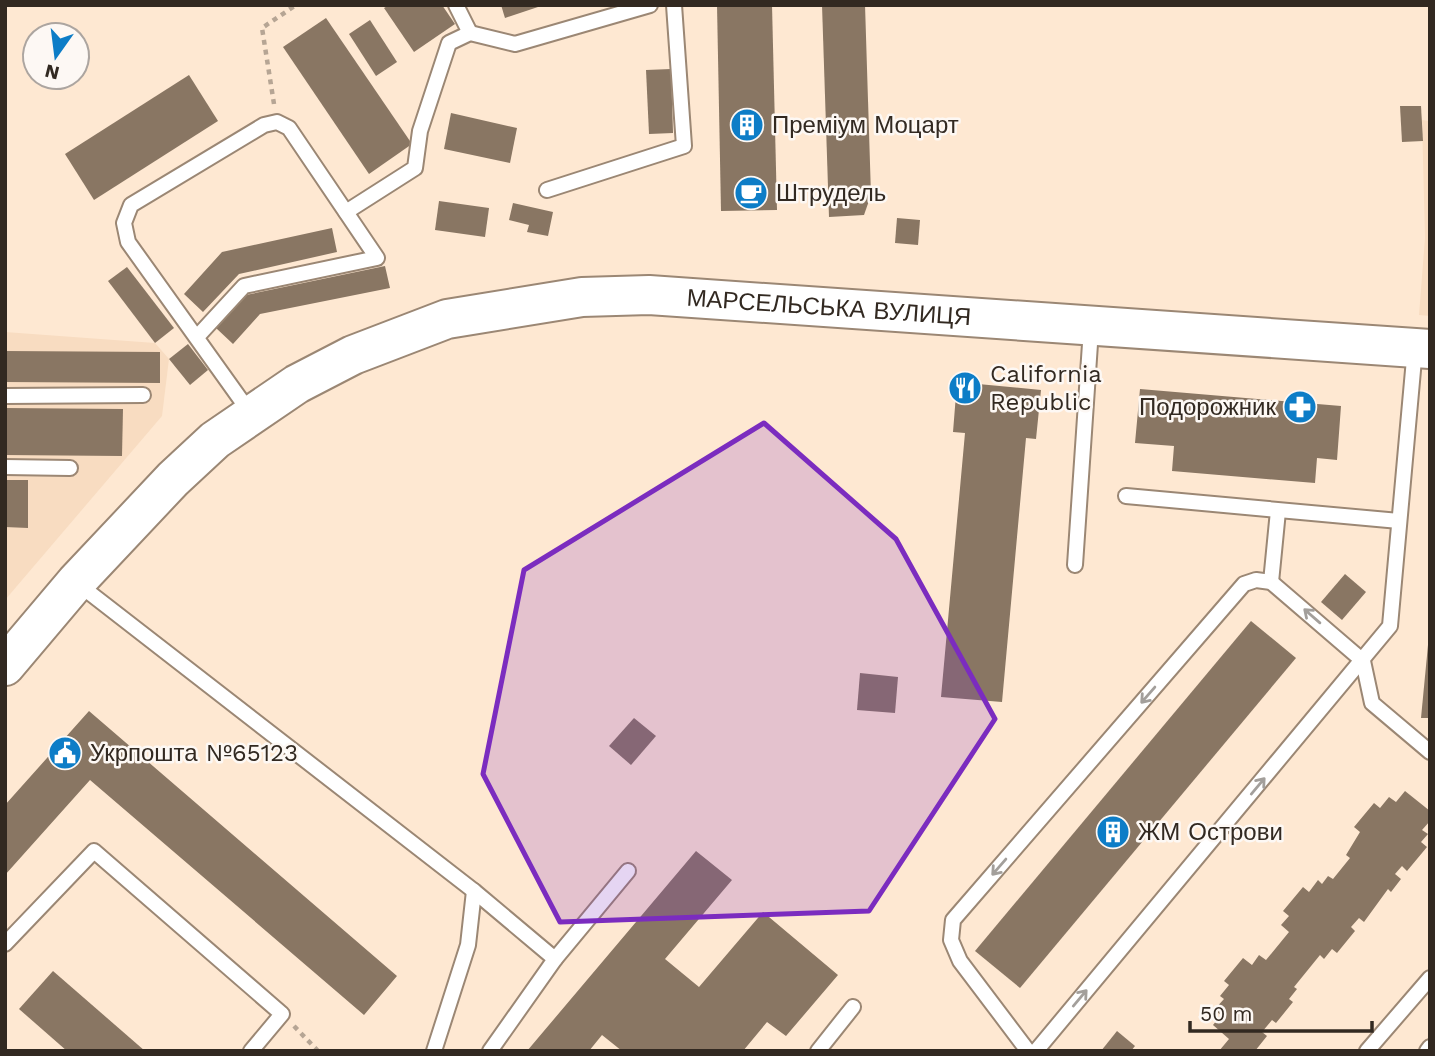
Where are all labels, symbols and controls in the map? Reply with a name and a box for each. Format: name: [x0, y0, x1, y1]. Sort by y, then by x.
north arrow: [21, 21, 91, 91]
text: N: [42, 59, 62, 85]
building icon: Преміум Моцарт: [728, 106, 766, 144]
place label: Преміум Моцарт: [772, 111, 959, 139]
cafe icon: Штрудель: [732, 174, 770, 212]
place label: Штрудель: [776, 179, 886, 207]
street label: МАРСЕЛЬСЬКА ВУЛИЦЯ: [686, 284, 972, 331]
place label: California Republic: [990, 360, 1102, 416]
restaurant icon: California Republic: [946, 369, 984, 407]
pharmacy icon: Подорожник: [1281, 388, 1319, 426]
place label: Подорожник: [1139, 393, 1277, 421]
one-way arrow: [1303, 608, 1321, 624]
one-way arrow: [1140, 686, 1156, 704]
public building icon: Укрпошта №65123: [46, 734, 84, 772]
place label: Укрпошта №65123: [90, 739, 298, 767]
one-way arrow: [1250, 778, 1266, 796]
building icon: ЖМ Острови: [1094, 813, 1132, 851]
place label: ЖМ Острови: [1138, 818, 1283, 846]
one-way arrow: [991, 858, 1007, 876]
one-way arrow: [1072, 990, 1088, 1008]
scale bar: [1190, 990, 1372, 1034]
text: 50 m: [1200, 1001, 1252, 1026]

